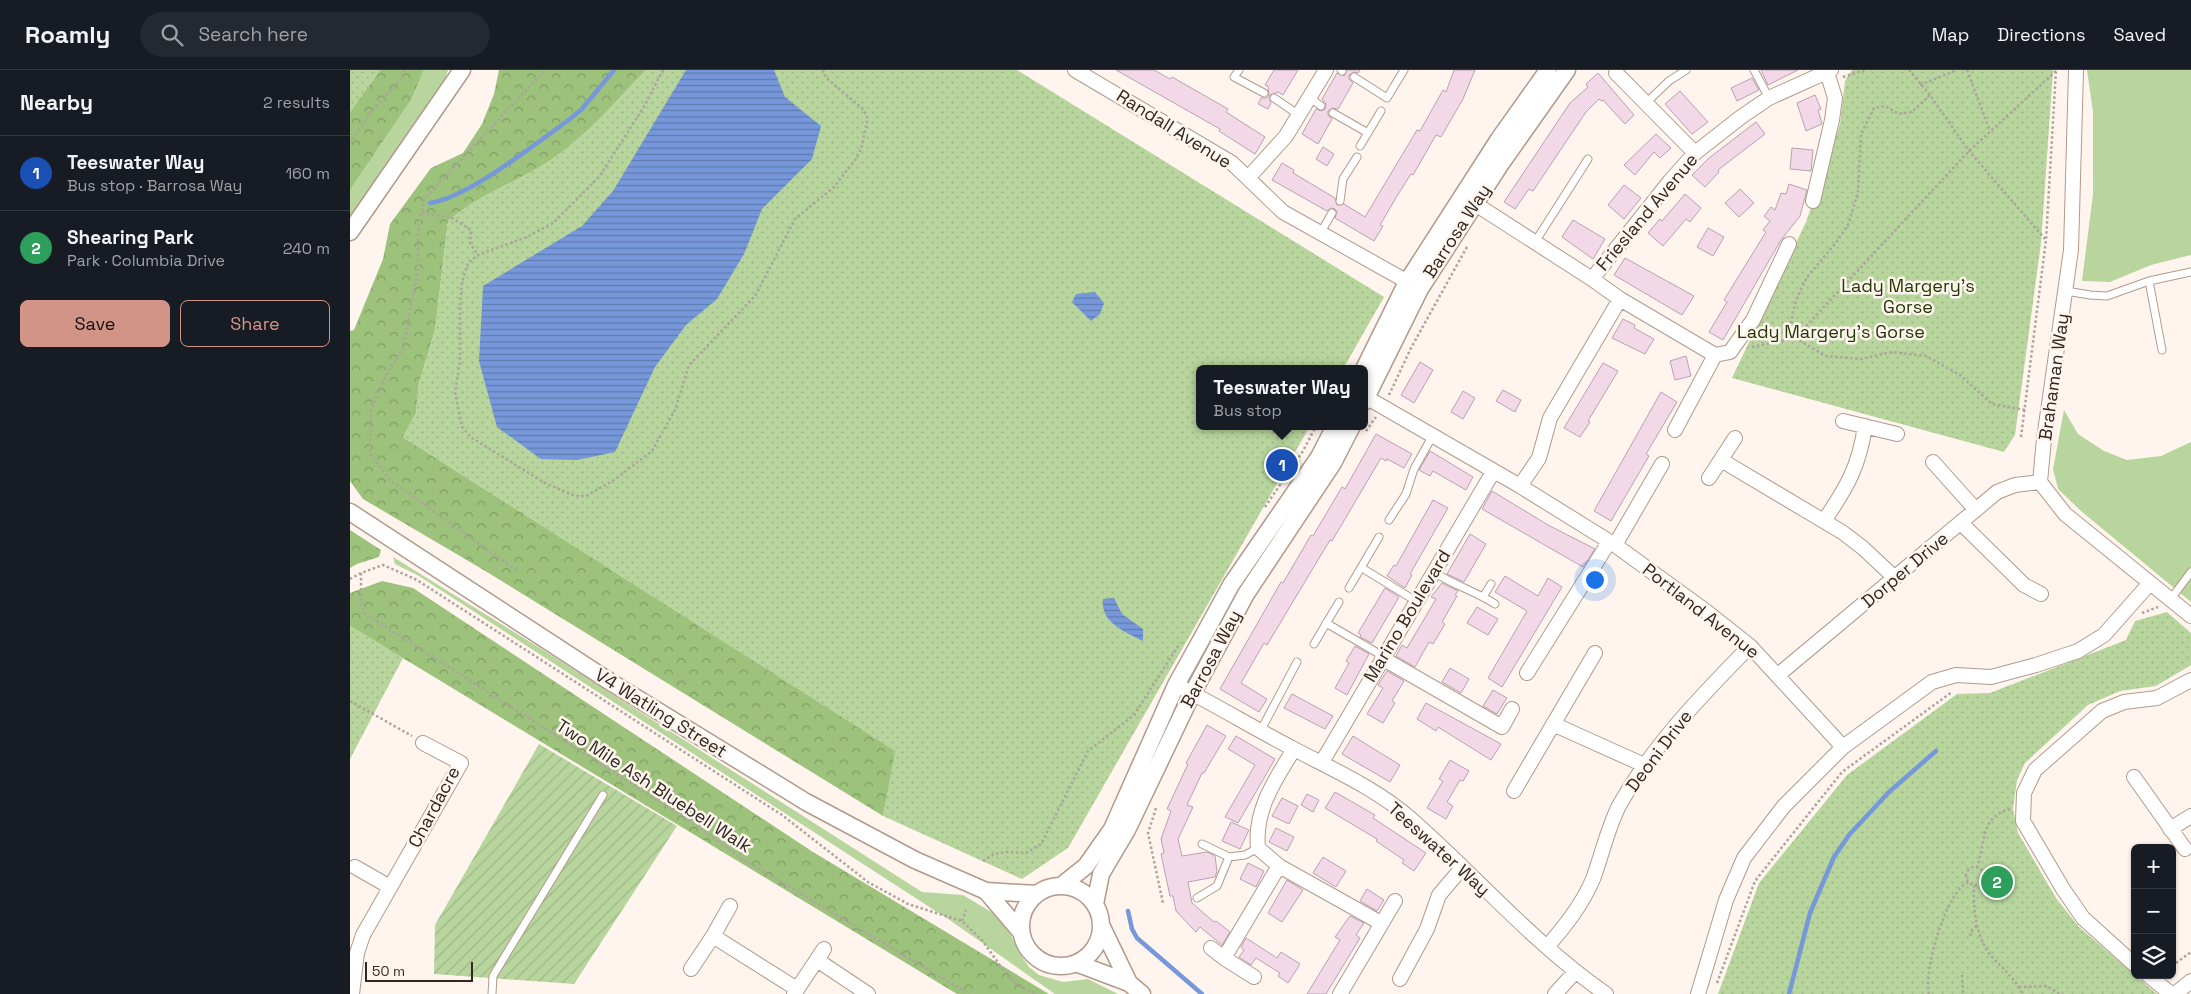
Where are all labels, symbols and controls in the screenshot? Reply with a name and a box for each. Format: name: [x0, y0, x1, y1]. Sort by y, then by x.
search box: [140, 12, 490, 57]
text: Roamly: [25, 19, 110, 50]
icon: search: [158, 21, 186, 49]
text: Search here: [198, 22, 308, 47]
text: Map: [1932, 23, 1969, 46]
text: Directions: [1997, 23, 2086, 46]
text: Saved: [2114, 23, 2166, 46]
street label: Randall Avenue: [1112, 84, 1236, 173]
text: Nearby: [20, 89, 93, 116]
text: 2 results: [263, 92, 330, 113]
street label: Friesland Avenue: [1591, 148, 1702, 275]
text: Teeswater Way: [67, 150, 204, 175]
text: 1: [32, 163, 40, 184]
text: 160 m: [285, 163, 330, 184]
text: Bus stop · Barrosa Way: [67, 175, 242, 196]
street label: Barrosa Way: [1418, 179, 1496, 282]
text: Shearing Park: [67, 225, 194, 250]
text: 2: [31, 238, 41, 259]
text: 240 m: [283, 238, 330, 259]
text: Park · Columbia Drive: [67, 250, 225, 271]
park label: Lady Margery's Gorse: [1841, 274, 1975, 318]
button: Save: [20, 300, 170, 347]
button: Share: [180, 300, 330, 347]
street label: Brahaman Way: [2033, 312, 2074, 442]
park label: Lady Margery’s Gorse: [1737, 320, 1925, 343]
popup: [1196, 365, 1368, 430]
text: Teeswater Way: [1213, 375, 1351, 400]
text: Bus stop: [1213, 400, 1282, 421]
pin: 1: [1266, 446, 1298, 484]
street label: Dorper Drive: [1856, 527, 1953, 613]
street label: Marino Boulevard: [1358, 545, 1455, 686]
street label: Portland Avenue: [1638, 558, 1764, 663]
your location: [1582, 567, 1608, 593]
street label: Barrosa Way: [1175, 606, 1246, 712]
street label: V4 Watling Street: [591, 663, 732, 762]
street label: Deoni Drive: [1620, 705, 1697, 796]
street label: Two Mile Ash Bluebell Walk: [552, 714, 757, 858]
street label: Chardacre: [403, 762, 465, 851]
street label: Teeswater Way: [1383, 797, 1495, 901]
map controls: [2131, 844, 2176, 979]
button: +: [2131, 844, 2176, 889]
pin: 2: [1981, 863, 2013, 901]
button: −: [2131, 889, 2176, 934]
button: layers: [2131, 934, 2176, 979]
scale bar: [365, 959, 472, 982]
text: 50 m: [372, 962, 405, 980]

